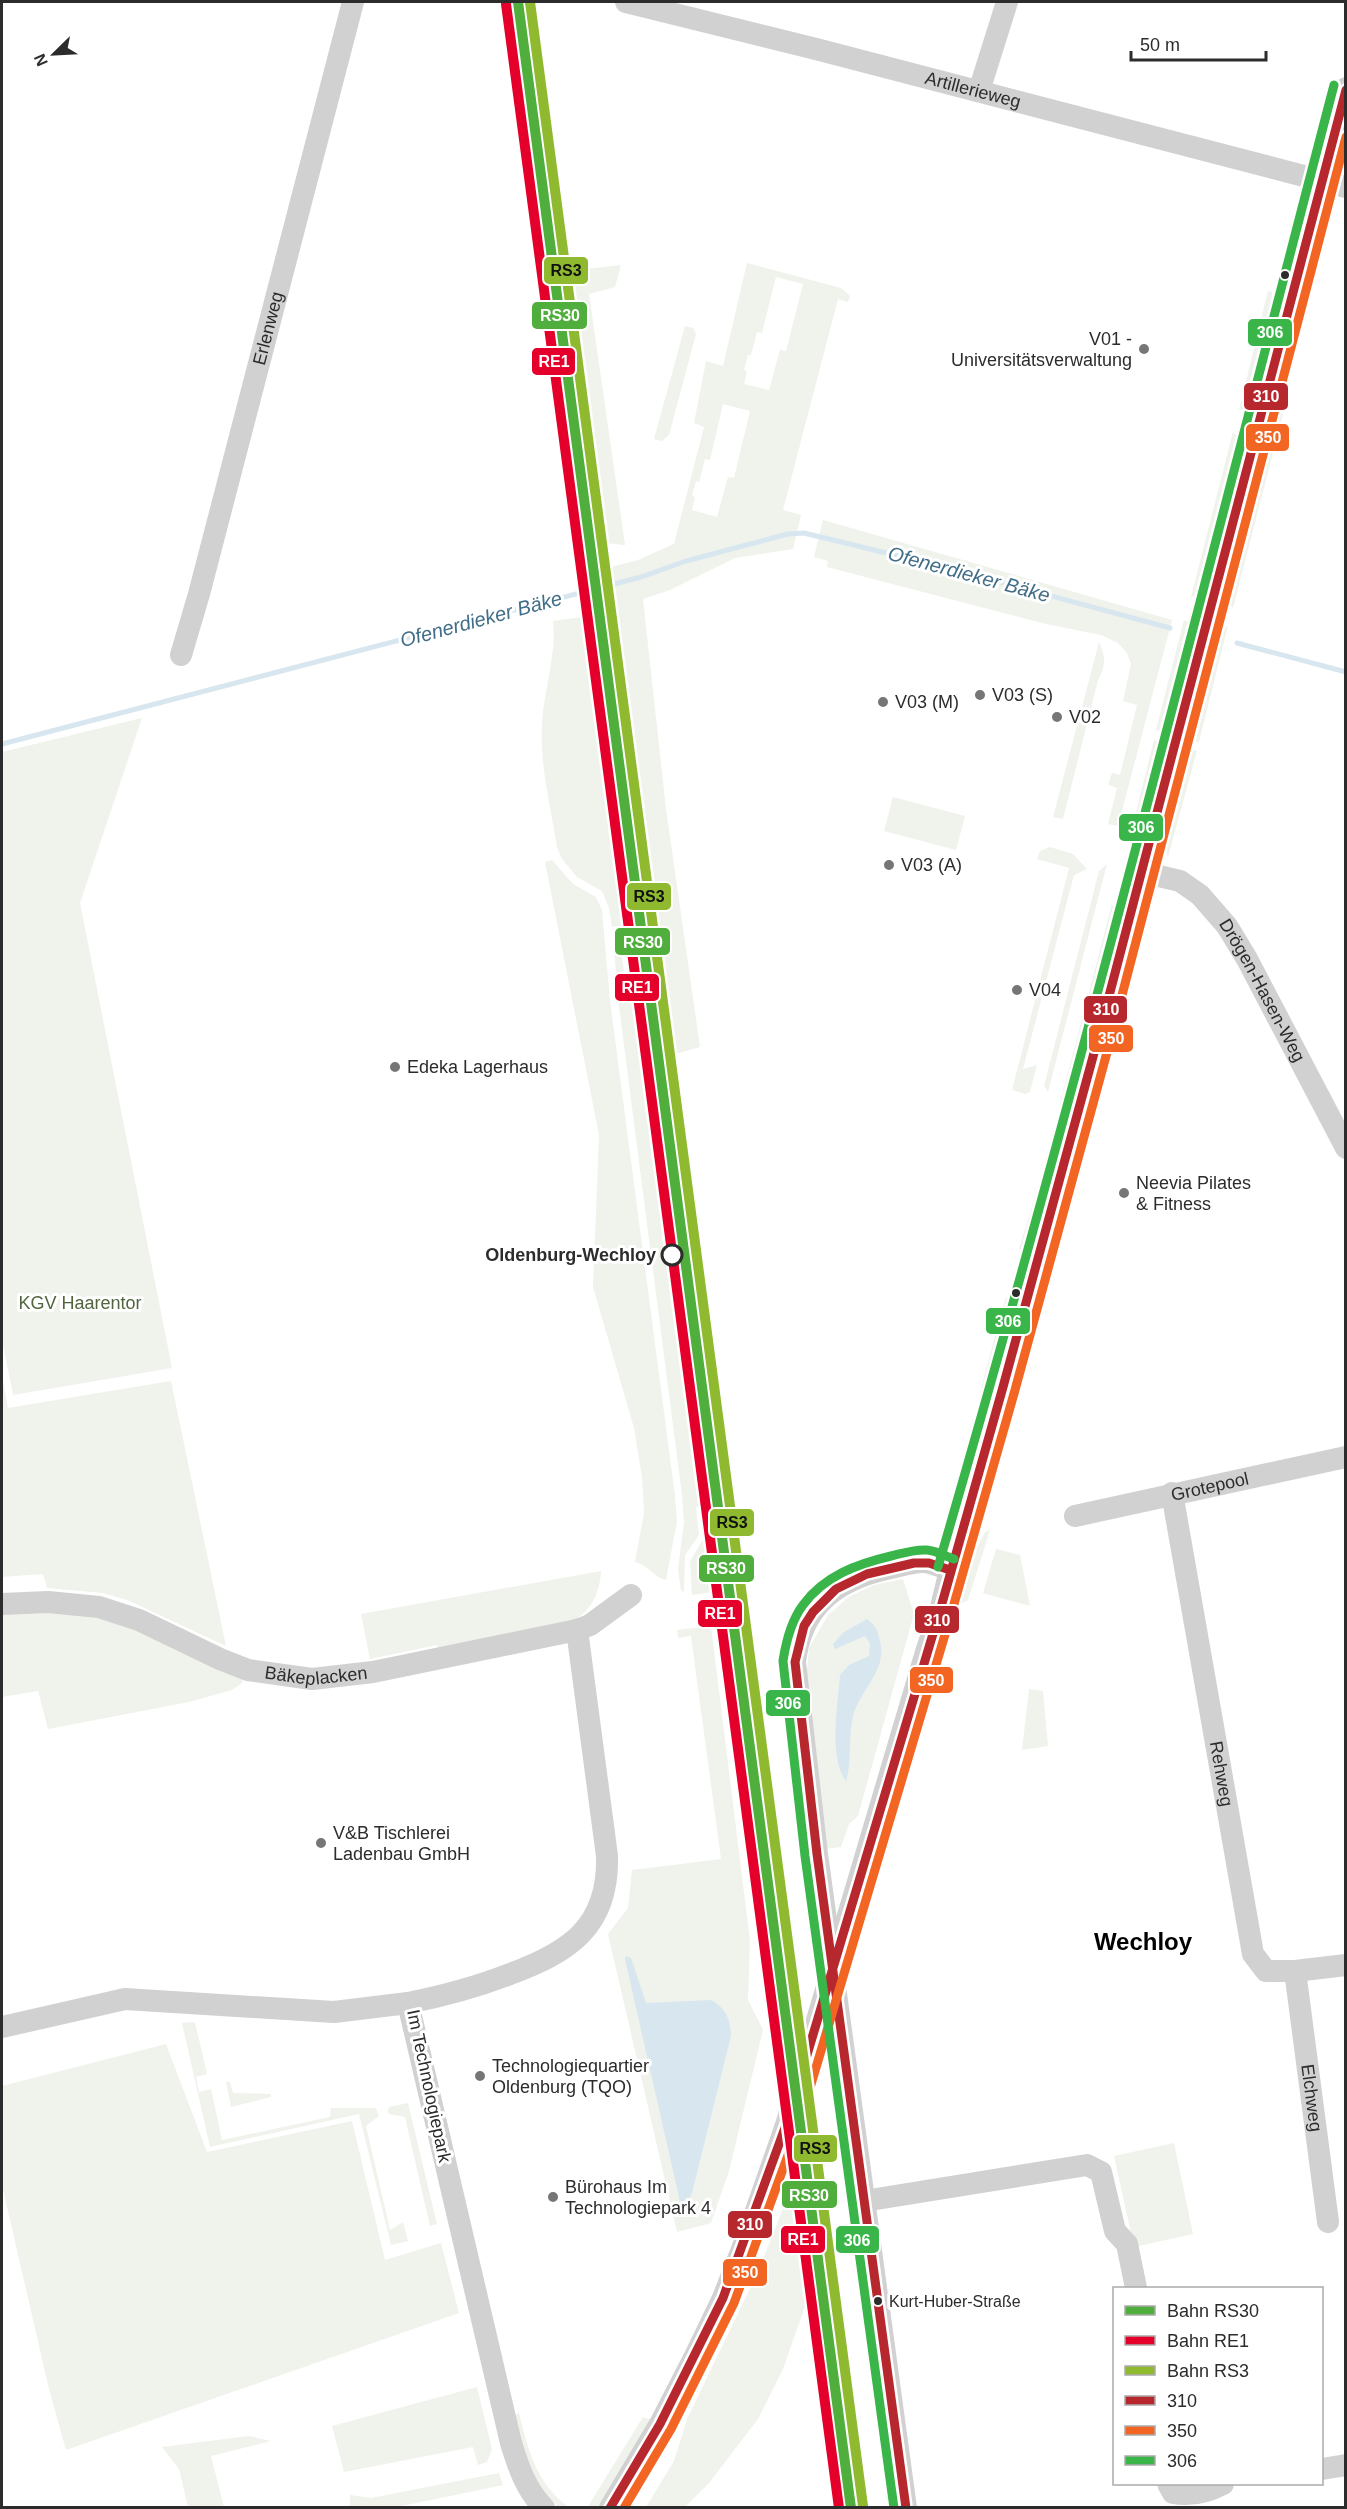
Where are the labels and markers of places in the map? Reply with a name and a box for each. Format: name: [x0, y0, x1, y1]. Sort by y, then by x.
unlabelled marker: [1279, 269, 1291, 281]
place label: V01 - Universitätsverwaltung: [951, 329, 1132, 370]
marker: V01 - Universitätsverwaltung: [1137, 342, 1151, 356]
place label: V03 (S): [992, 685, 1053, 705]
marker: V03 (S): [973, 688, 987, 702]
place label: V03 (M): [895, 692, 959, 712]
marker: V03 (M): [876, 695, 890, 709]
place label: V02: [1069, 707, 1101, 727]
marker: V02: [1050, 710, 1064, 724]
place label: V03 (A): [901, 855, 962, 875]
marker: V03 (A): [882, 858, 896, 872]
place label: V04: [1029, 980, 1061, 1000]
marker: V04: [1010, 983, 1024, 997]
place label: Edeka Lagerhaus: [407, 1057, 548, 1077]
marker: Edeka Lagerhaus: [388, 1060, 402, 1074]
place label: Neevia Pilates & Fitness: [1136, 1173, 1251, 1214]
marker: Neevia Pilates & Fitness: [1117, 1186, 1131, 1200]
marker: Oldenburg-Wechloy: [661, 1244, 683, 1266]
place label: Oldenburg-Wechloy: [485, 1245, 656, 1265]
unlabelled marker: [1010, 1287, 1022, 1299]
place label: V&B Tischlerei Ladenbau GmbH: [333, 1823, 470, 1864]
marker: V&B Tischlerei Ladenbau GmbH: [314, 1836, 328, 1850]
place label: Technologiequartier Oldenburg (TQO): [492, 2056, 649, 2097]
marker: Technologiequartier Oldenburg (TQO): [473, 2069, 487, 2083]
place label: Bürohaus Im Technologiepark 4: [565, 2177, 711, 2218]
marker: Bürohaus Im Technologiepark 4: [546, 2190, 560, 2204]
place label: Kurt-Huber-Straße: [889, 2293, 1021, 2310]
marker: Kurt-Huber-Straße: [872, 2295, 884, 2307]

